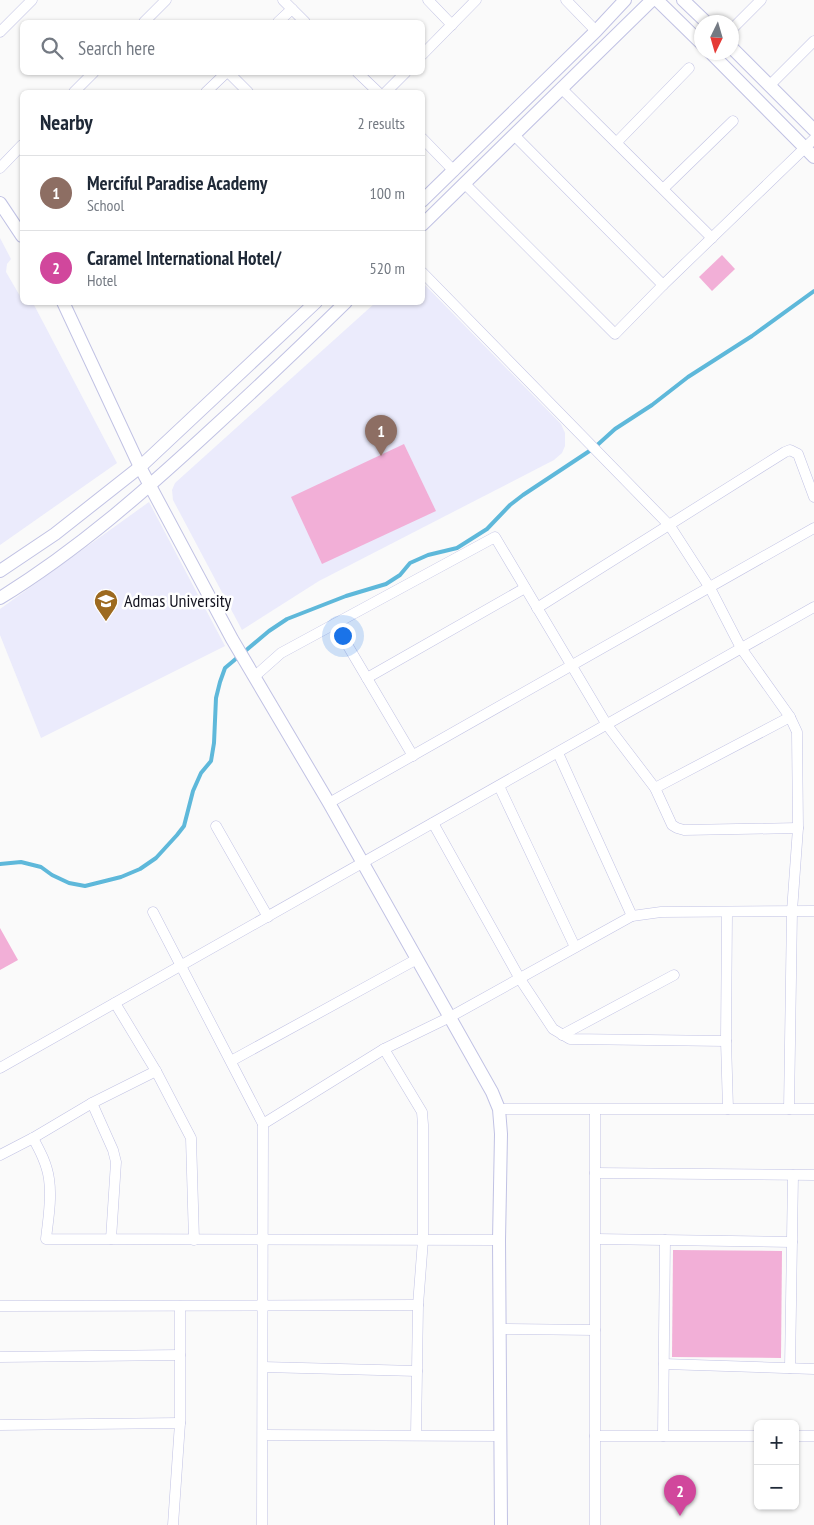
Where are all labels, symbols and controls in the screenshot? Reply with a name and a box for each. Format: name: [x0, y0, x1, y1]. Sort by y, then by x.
north arrow: [694, 15, 739, 60]
search box: [20, 20, 425, 75]
icon: search: [38, 34, 66, 62]
text: Search here: [78, 36, 155, 60]
text: Nearby: [40, 109, 93, 136]
text: 2 results: [358, 113, 405, 133]
text: Merciful Paradise Academy: [87, 171, 267, 195]
text: 1: [52, 183, 60, 203]
text: 100 m: [370, 183, 405, 203]
text: School: [87, 195, 124, 215]
text: Caramel International Hotel/: [87, 246, 281, 270]
text: 2: [52, 258, 60, 278]
text: 520 m: [370, 258, 405, 278]
text: Hotel: [87, 270, 117, 290]
pin: 1: [365, 415, 397, 456]
school or university icon: Admas University: [93, 588, 119, 622]
place label: Admas University: [124, 589, 231, 612]
your location: [330, 623, 356, 649]
map controls: [754, 1420, 799, 1510]
button: +: [754, 1420, 799, 1465]
button: −: [754, 1465, 799, 1510]
pin: 2: [664, 1475, 696, 1516]

